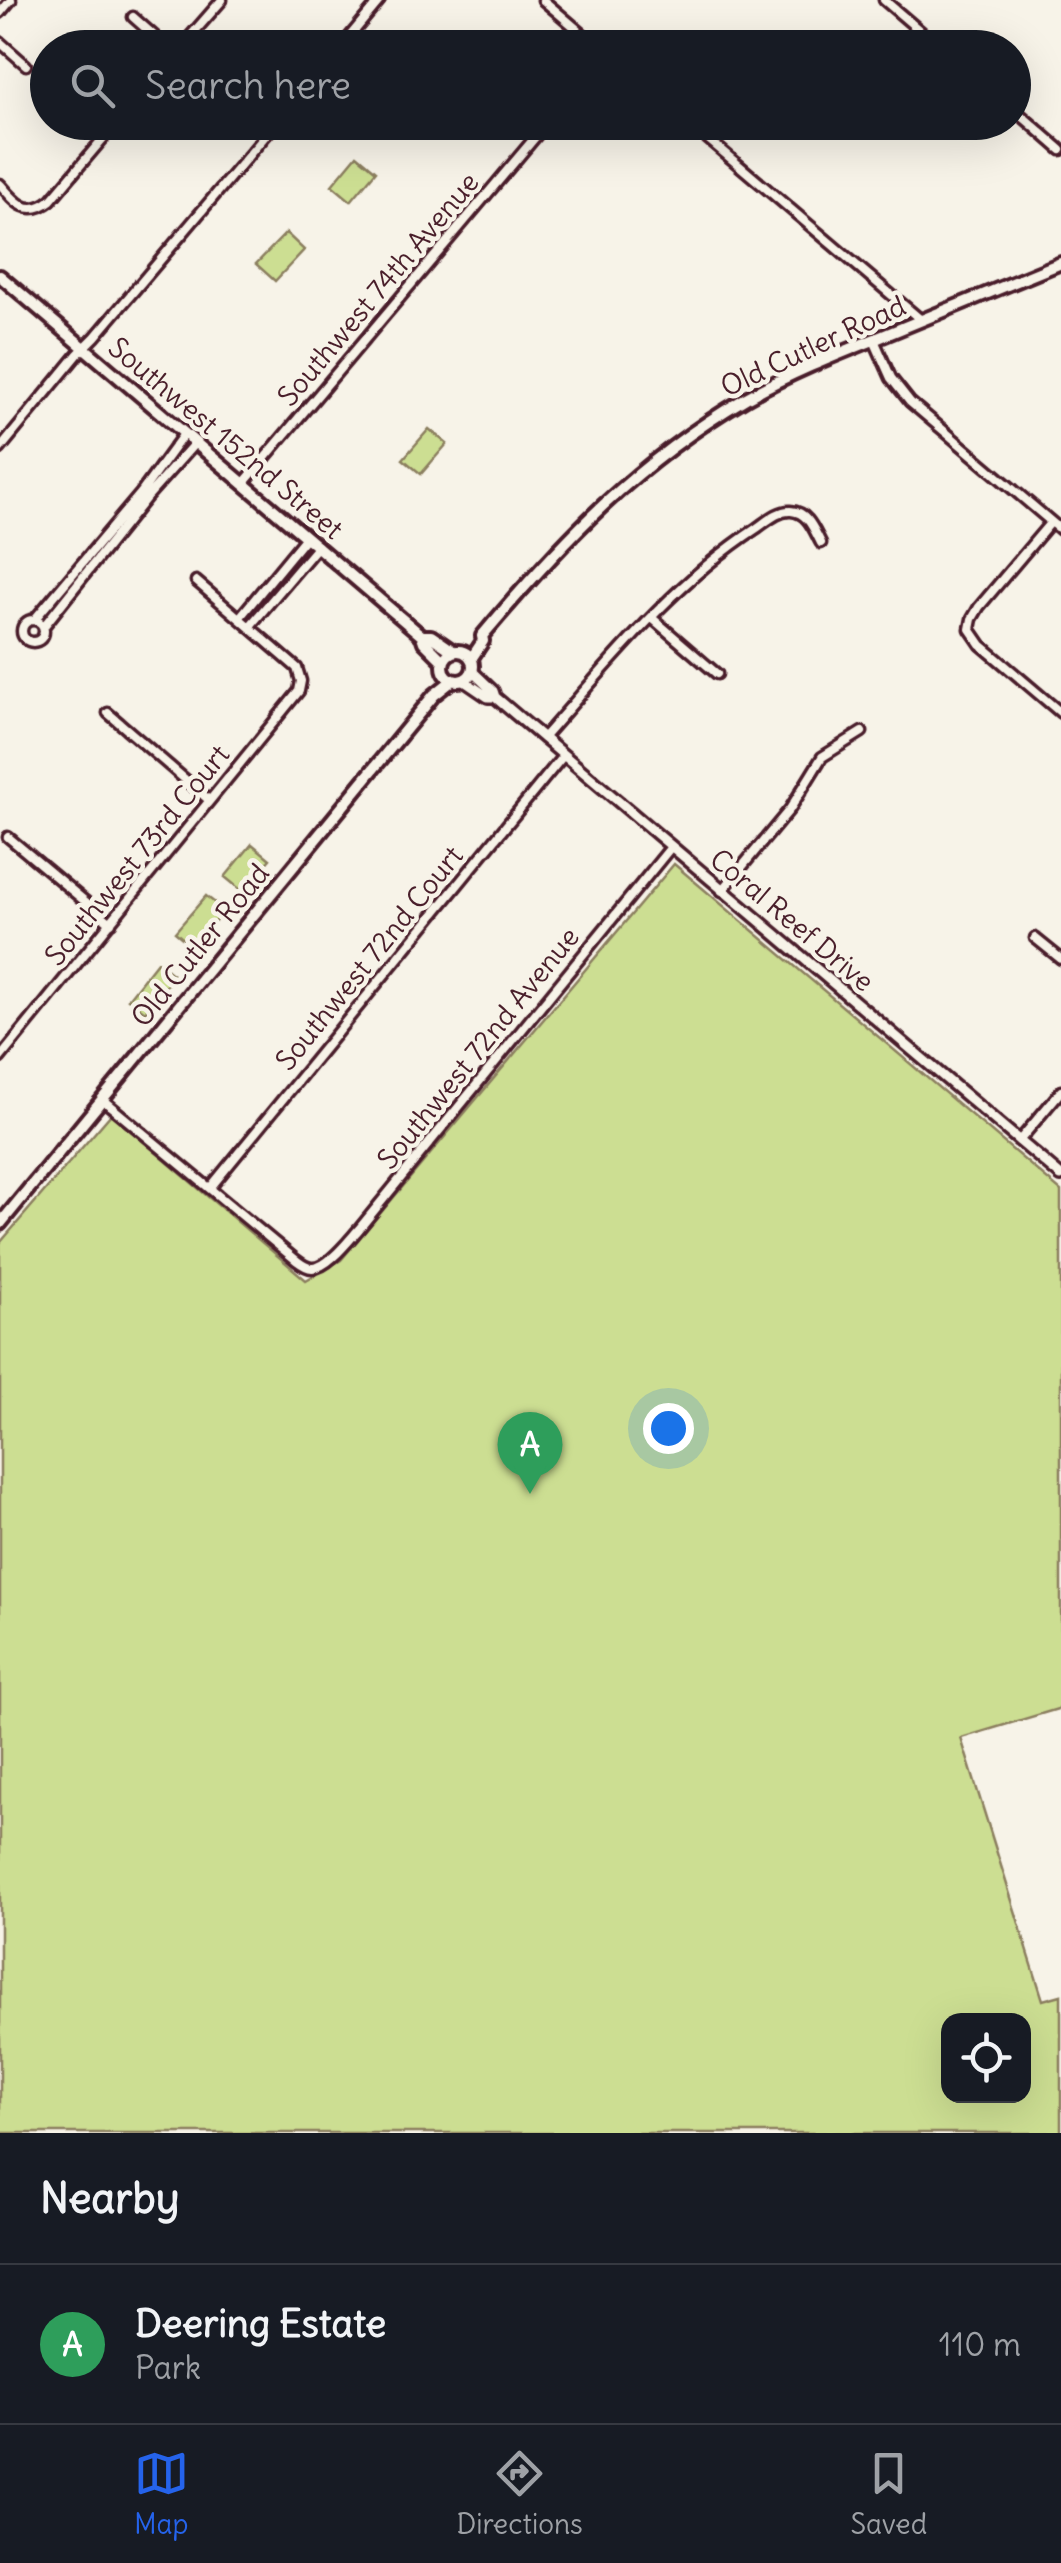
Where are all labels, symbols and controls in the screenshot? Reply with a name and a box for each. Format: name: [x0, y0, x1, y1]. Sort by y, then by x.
search box: [30, 30, 1031, 140]
icon: search: [65, 58, 120, 113]
text: Search here: [145, 62, 351, 109]
street label: Southwest 74th Avenue: [270, 165, 486, 413]
street label: Old Cutler Road: [715, 287, 911, 405]
street label: Southwest 152nd Street: [101, 329, 351, 547]
street label: Southwest 73rd Court: [37, 737, 237, 973]
street label: Southwest 72nd Court: [267, 838, 471, 1078]
street label: Coral Reef Drive: [703, 841, 881, 999]
street label: Old Cutler Road: [123, 856, 277, 1034]
street label: Southwest 72nd Avenue: [369, 920, 587, 1176]
your location: [643, 1403, 694, 1454]
pin: A: [498, 1412, 562, 1494]
map controls: [941, 2013, 1031, 2103]
button: locate: [941, 2013, 1031, 2103]
text: Nearby: [40, 2172, 179, 2224]
text: Deering Estate: [135, 2300, 386, 2347]
text: A: [62, 2324, 83, 2365]
text: 110 m: [939, 2324, 1021, 2365]
text: Park: [135, 2347, 201, 2388]
tab: Map: [134, 2446, 189, 2542]
tab: Directions: [456, 2446, 583, 2542]
tab: Saved: [850, 2446, 927, 2542]

